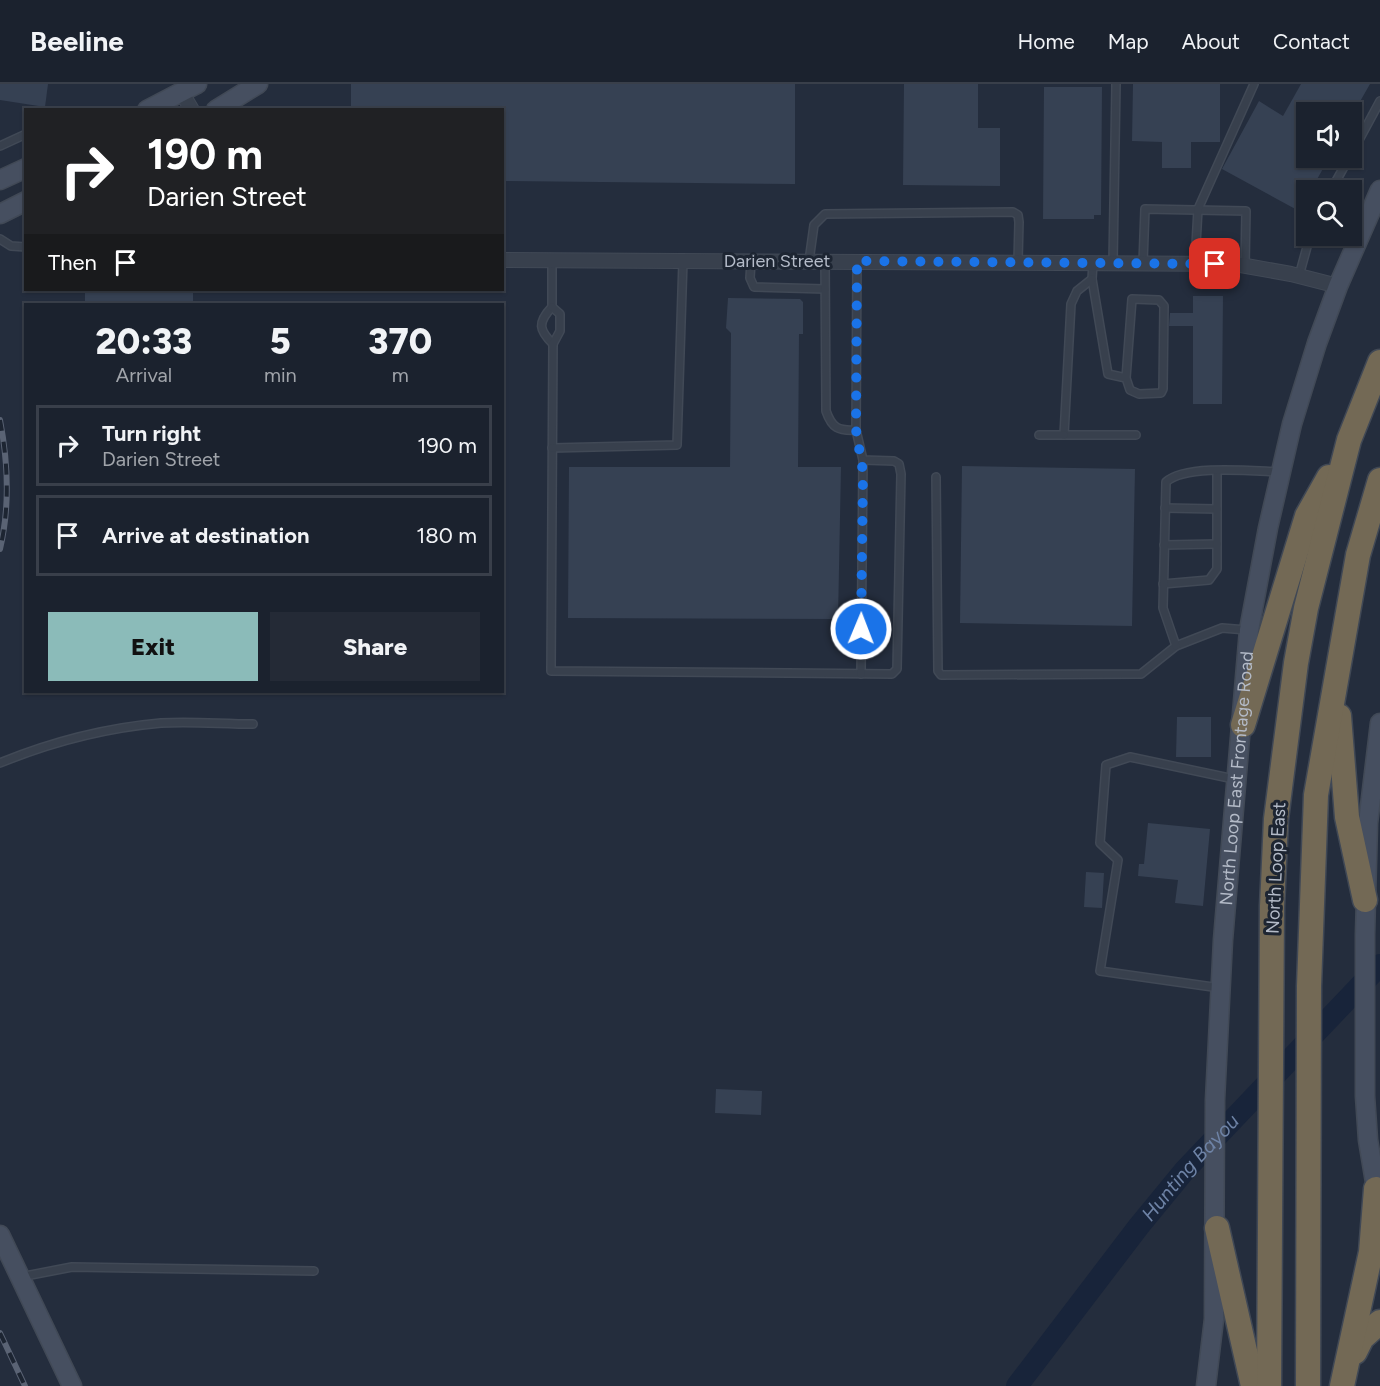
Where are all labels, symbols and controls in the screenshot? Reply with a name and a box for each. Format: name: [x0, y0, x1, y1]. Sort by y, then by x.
text: Beeline: [30, 24, 124, 58]
text: Home: [1018, 29, 1075, 54]
text: Map: [1108, 29, 1149, 54]
text: About: [1182, 29, 1240, 54]
text: Contact: [1273, 29, 1350, 54]
map controls: [1296, 102, 1362, 246]
button: sound: [1296, 102, 1362, 168]
text: 190 m: [147, 129, 263, 180]
icon: right: [48, 132, 126, 210]
text: Darien Street: [147, 180, 307, 213]
button: search: [1296, 180, 1362, 246]
pin: [1189, 238, 1240, 289]
icon: arrive: [109, 246, 142, 279]
icon: arrive: [1198, 247, 1231, 280]
text: Then: [48, 249, 97, 276]
street label: Darien Street: [724, 250, 830, 272]
text: 20:33: [96, 320, 192, 363]
text: 5: [270, 320, 291, 363]
text: 370: [368, 320, 432, 363]
text: Arrival: [116, 363, 172, 387]
text: min: [264, 363, 297, 387]
text: m: [392, 363, 409, 387]
text: Turn right: [102, 420, 201, 447]
icon: right: [51, 429, 84, 462]
text: 190 m: [417, 432, 477, 459]
text: Darien Street: [102, 447, 220, 471]
icon: arrive: [51, 519, 84, 552]
text: Arrive at destination: [102, 522, 310, 549]
text: 180 m: [416, 522, 477, 549]
position arrow: [829, 597, 893, 661]
button: Exit: [48, 612, 258, 681]
button: Share: [270, 612, 480, 681]
street label: North Loop East Frontage Road: [1215, 650, 1258, 906]
street label: North Loop East: [1262, 801, 1290, 935]
water label: Hunting Bayou: [1136, 1109, 1244, 1226]

